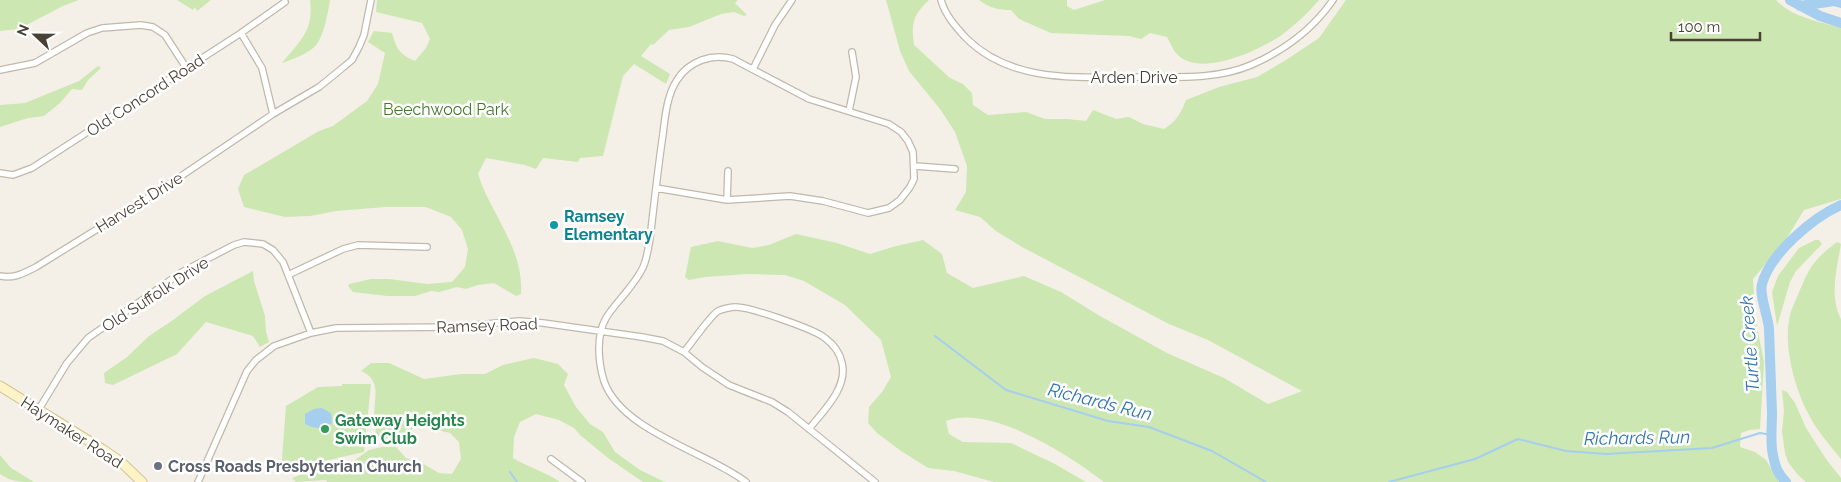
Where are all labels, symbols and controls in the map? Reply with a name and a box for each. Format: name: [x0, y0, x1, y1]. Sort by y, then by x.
north arrow: [10, 10, 60, 60]
scale bar: [1671, 10, 1760, 42]
text: 100 m: [1678, 18, 1720, 36]
text: N: [14, 22, 32, 38]
street label: Old Concord Road: [83, 50, 208, 140]
street label: Arden Drive: [1090, 68, 1178, 87]
park label: Beechwood Park: [383, 100, 509, 119]
street label: Harvest Drive: [92, 168, 186, 237]
place label: Ramsey Elementary: [564, 207, 653, 244]
marker: Ramsey Elementary: [548, 219, 560, 231]
street label: Old Suffolk Drive: [98, 253, 212, 336]
water label: Turtle Creek: [1736, 295, 1763, 393]
street label: Ramsey Road: [436, 314, 538, 337]
water label: Richards Run: [1046, 378, 1154, 425]
street label: Haymaker Road: [17, 392, 126, 472]
place label: Gateway Heights Swim Club: [335, 411, 465, 448]
marker: Gateway Heights Swim Club: [319, 423, 331, 435]
water label: Richards Run: [1584, 426, 1690, 449]
place label: Cross Roads Presbyterian Church: [168, 457, 422, 476]
marker: Cross Roads Presbyterian Church: [152, 460, 164, 472]

